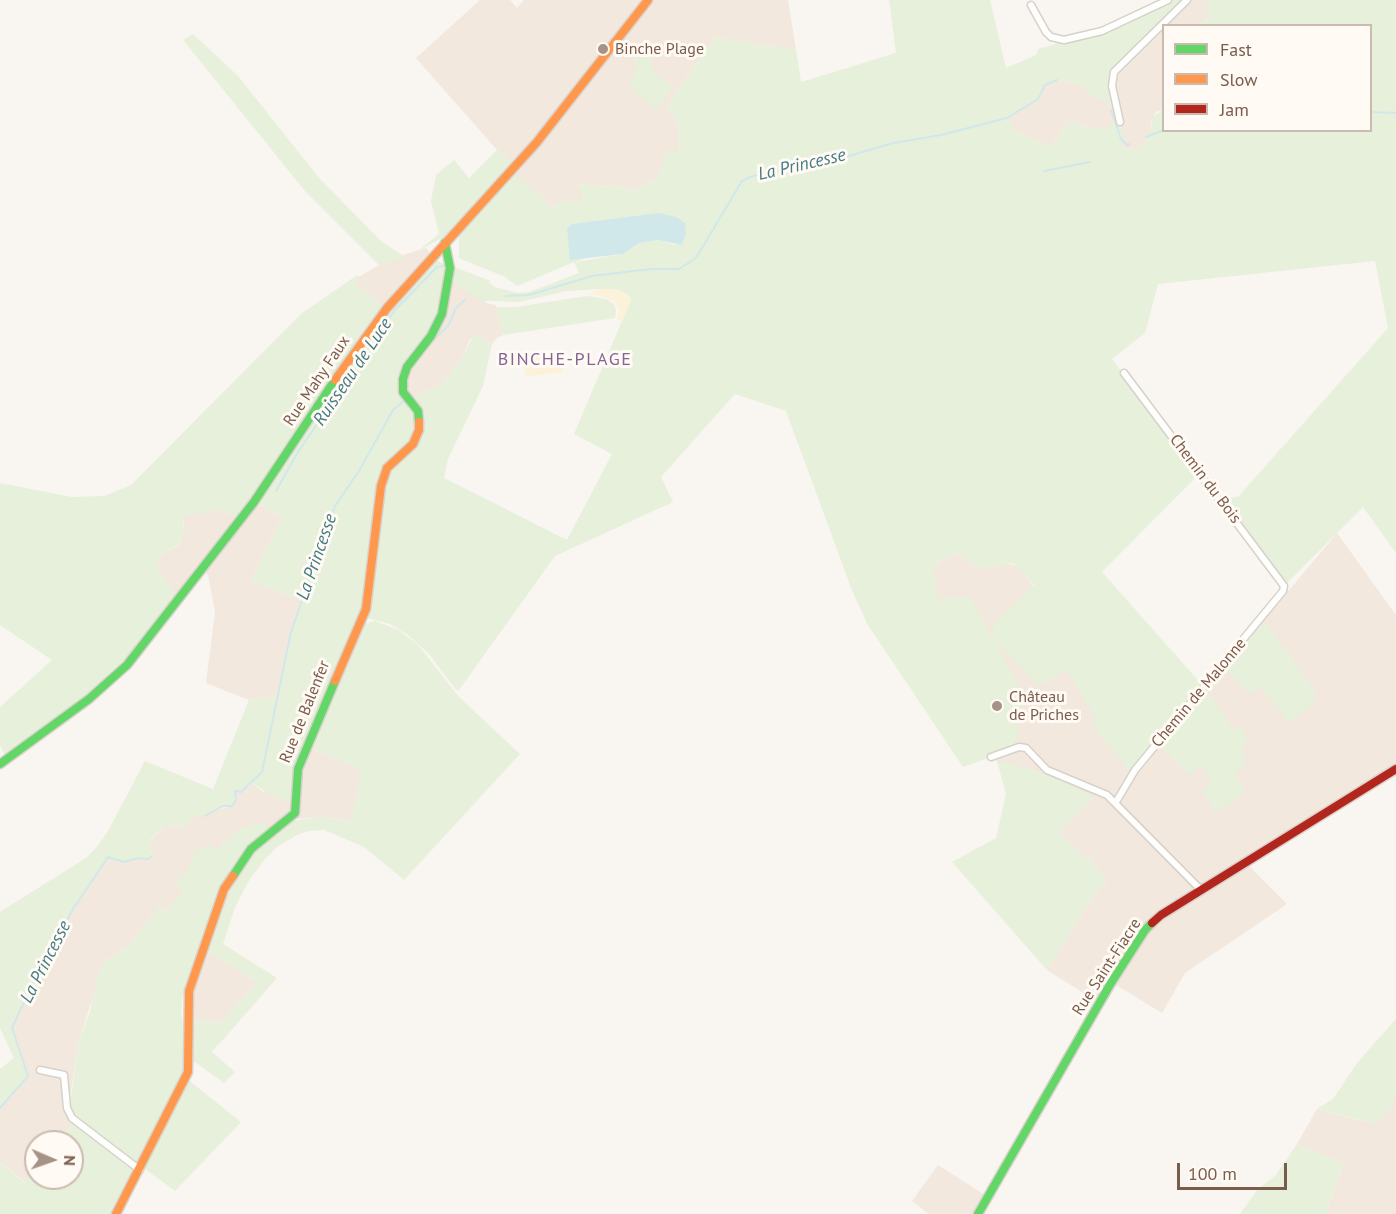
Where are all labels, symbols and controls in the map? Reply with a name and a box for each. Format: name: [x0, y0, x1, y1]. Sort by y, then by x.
legend: [1162, 24, 1372, 132]
text: Fast: [1220, 38, 1252, 61]
place label: Binche Plage: [615, 39, 704, 59]
marker: Binche Plage: [596, 42, 610, 56]
text: Slow: [1220, 68, 1258, 91]
text: Jam: [1220, 98, 1249, 121]
water label: La Princesse: [756, 144, 848, 186]
water label: Ruisseau de Luce: [309, 314, 397, 430]
street label: Rue Mahy Faux: [280, 332, 354, 430]
district label: BINCHE-PLAGE: [498, 349, 632, 371]
street label: Chemin du Bois: [1165, 431, 1245, 527]
water label: La Princesse: [292, 511, 342, 603]
street label: Chemin de Malonne: [1148, 634, 1250, 752]
street label: Rue de Balenfer: [276, 658, 334, 766]
place label: Château de Priches: [1009, 687, 1079, 725]
marker: Château de Priches: [990, 699, 1004, 713]
street label: Rue Saint-Fiacre: [1069, 915, 1145, 1019]
water label: La Princesse: [16, 917, 76, 1007]
north arrow: [24, 1130, 84, 1190]
scale bar: [1180, 1151, 1290, 1189]
text: N: [60, 1155, 80, 1166]
text: 100 m: [1188, 1162, 1237, 1185]

